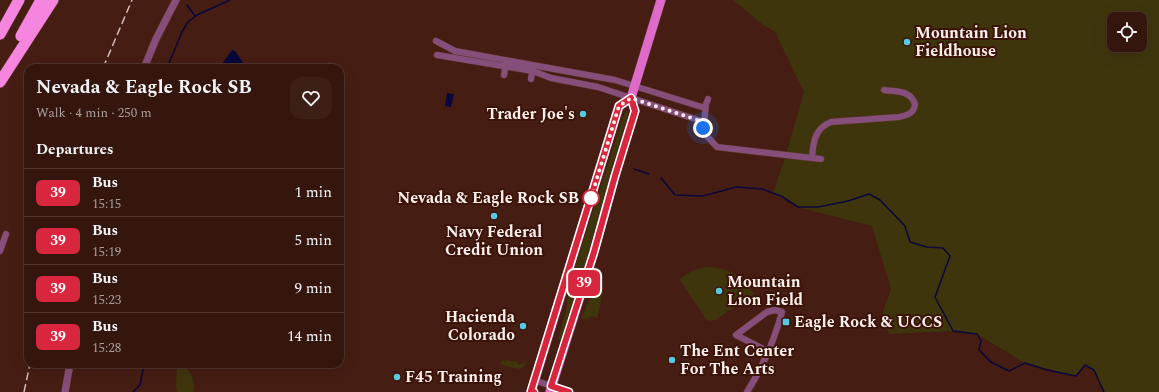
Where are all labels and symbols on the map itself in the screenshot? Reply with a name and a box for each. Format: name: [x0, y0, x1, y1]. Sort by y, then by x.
place label: Mountain Lion Fieldhouse: [915, 21, 1027, 63]
marker: Mountain Lion Fieldhouse: [902, 37, 912, 47]
place label: Trader Joe's: [486, 102, 575, 126]
marker: Trader Joe's: [578, 109, 588, 119]
your location: [693, 118, 713, 138]
place label: Nevada & Eagle Rock SB: [397, 186, 579, 210]
marker: Nevada & Eagle Rock SB: [582, 189, 600, 207]
marker: Navy Federal Credit Union: [489, 211, 499, 221]
place label: Navy Federal Credit Union: [445, 220, 543, 262]
line badge: 39: [566, 270, 602, 296]
place label: Mountain Lion Field: [727, 270, 803, 312]
marker: Mountain Lion Field: [714, 286, 724, 296]
place label: Hacienda Colorado: [445, 305, 516, 347]
place label: Eagle Rock & UCCS: [794, 310, 942, 334]
marker: Eagle Rock & UCCS: [781, 317, 791, 327]
marker: Hacienda Colorado: [518, 321, 528, 331]
place label: The Ent Center For The Arts: [680, 339, 794, 381]
marker: The Ent Center For The Arts: [667, 355, 677, 365]
place label: F45 Training: [405, 365, 502, 389]
marker: F45 Training: [392, 372, 402, 382]

